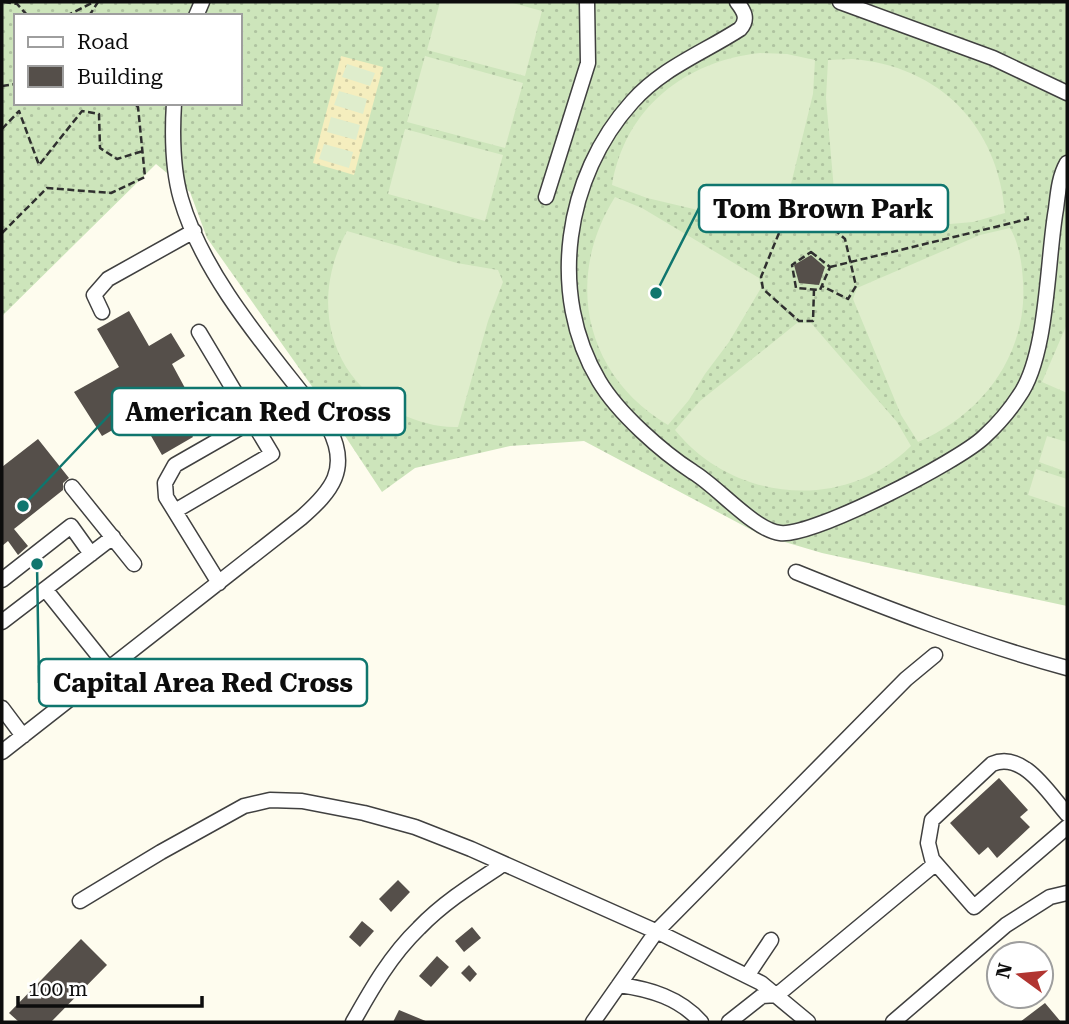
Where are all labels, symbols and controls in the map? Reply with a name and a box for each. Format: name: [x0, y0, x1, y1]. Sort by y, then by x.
legend: [14, 14, 242, 105]
text: Road: [77, 30, 129, 54]
text: Building: [77, 65, 163, 89]
callout: Tom Brown Park: [699, 185, 948, 232]
text: Tom Brown Park: [713, 194, 933, 224]
callout: American Red Cross: [112, 388, 405, 435]
text: American Red Cross: [125, 397, 391, 427]
callout: Capital Area Red Cross: [39, 659, 367, 706]
text: Capital Area Red Cross: [53, 668, 353, 698]
north arrow: [985, 940, 1055, 1010]
text: N: [991, 960, 1017, 981]
scale bar: [18, 964, 201, 1008]
text: 100 m: [28, 977, 88, 1001]

